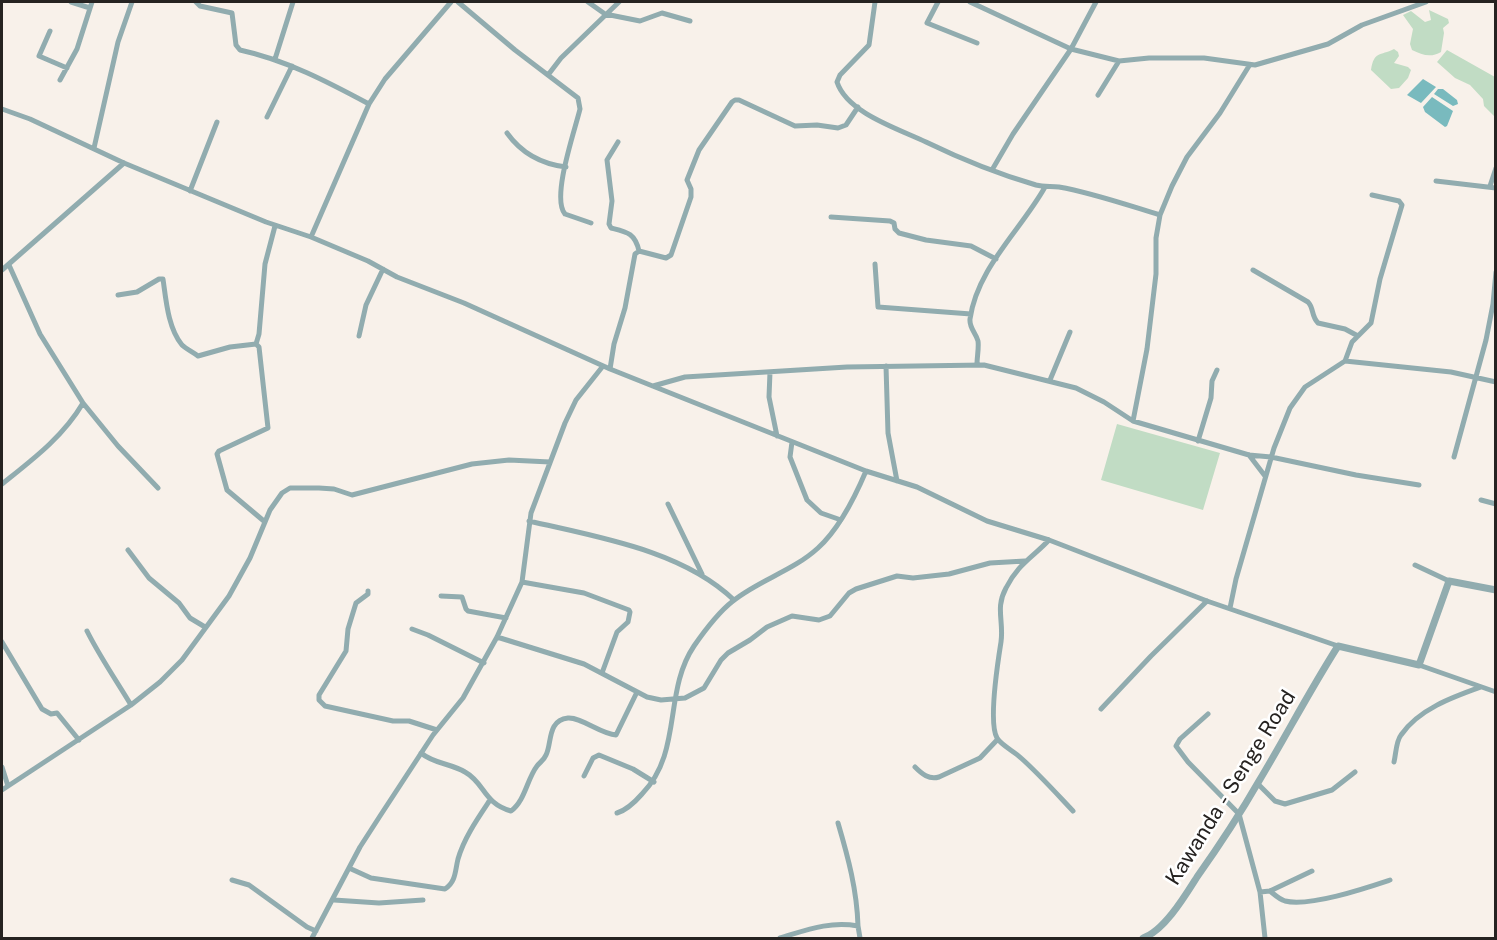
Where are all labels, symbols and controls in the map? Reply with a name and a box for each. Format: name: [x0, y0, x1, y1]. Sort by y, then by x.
street label: Kawanda - Senge Road: [1161, 686, 1301, 890]

